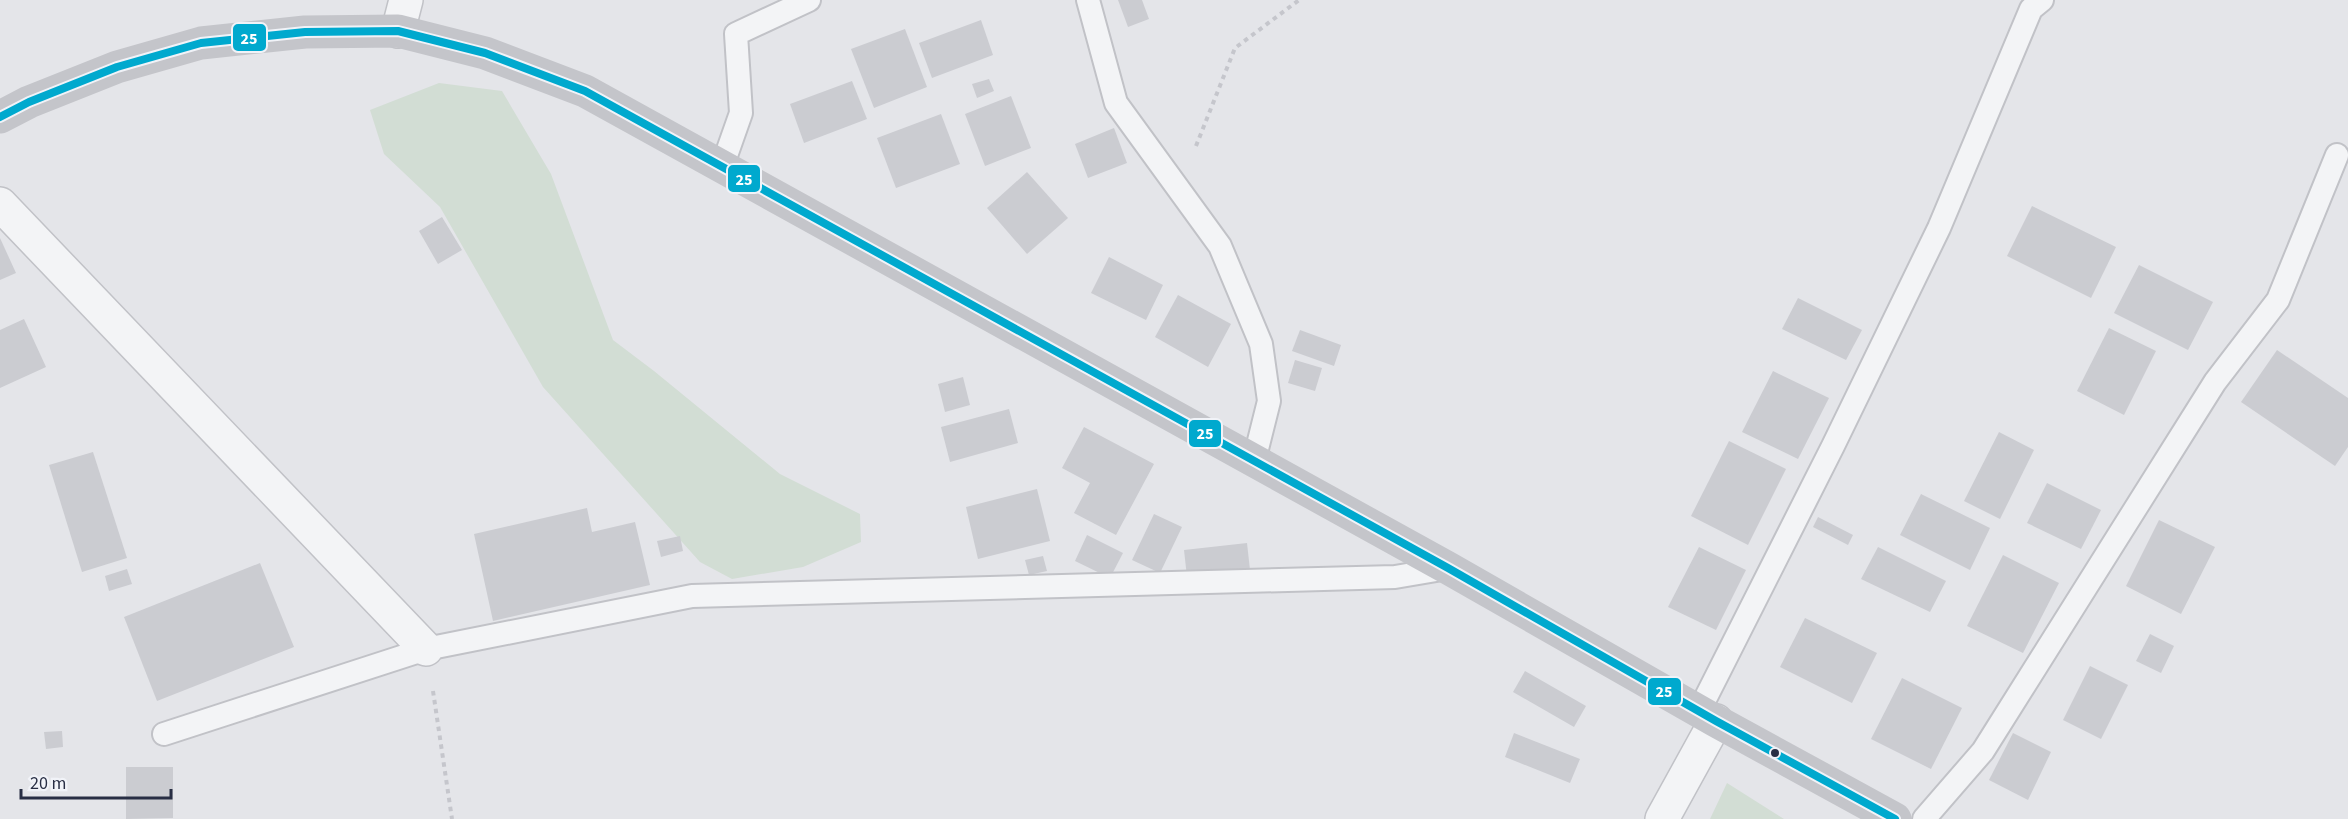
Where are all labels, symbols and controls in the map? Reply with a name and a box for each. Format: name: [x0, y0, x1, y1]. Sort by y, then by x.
line badge: 25: [232, 23, 267, 52]
text: 25: [241, 28, 257, 50]
line badge: 25: [727, 164, 761, 193]
text: 25: [736, 169, 752, 191]
line badge: 25: [1188, 419, 1222, 448]
text: 25: [1197, 423, 1213, 445]
line badge: 25: [1647, 677, 1682, 706]
text: 25: [1656, 681, 1672, 703]
unlabelled marker: [1769, 747, 1781, 759]
scale bar: [21, 762, 171, 800]
text: 20 m: [30, 771, 66, 796]

